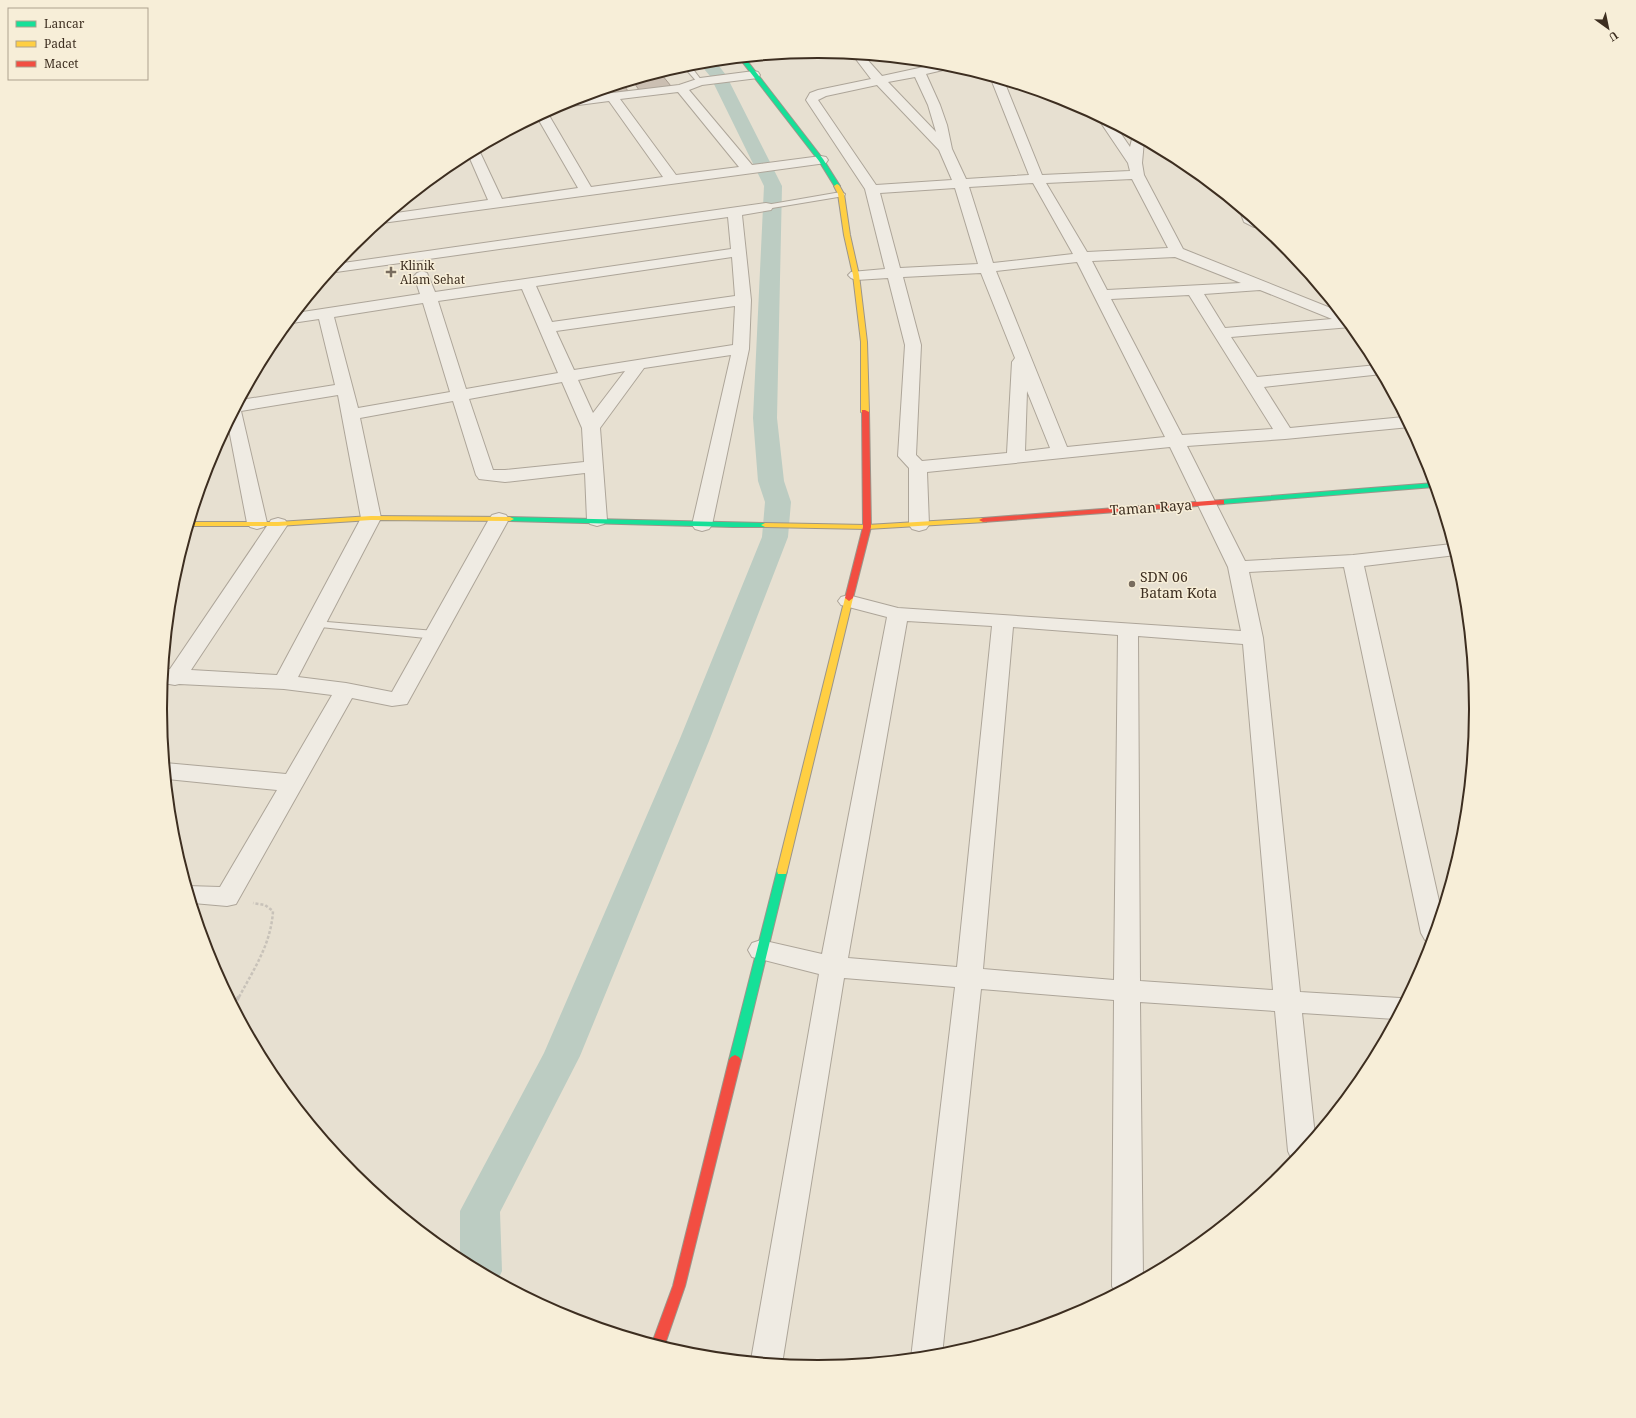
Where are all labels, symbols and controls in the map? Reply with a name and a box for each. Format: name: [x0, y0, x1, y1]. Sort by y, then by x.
legend: [8, 8, 148, 80]
north arrow: [1588, 8, 1628, 48]
text: Lancar: [44, 15, 85, 32]
text: U: [1606, 28, 1621, 46]
text: Padat: [44, 35, 76, 52]
text: Macet: [44, 55, 79, 72]
place label: Klinik Alam Sehat: [400, 257, 465, 288]
marker: Klinik Alam Sehat: [385, 266, 397, 278]
street label: Taman Raya: [1109, 495, 1193, 519]
place label: SDN 06 Batam Kota: [1140, 567, 1217, 602]
marker: SDN 06 Batam Kota: [1127, 579, 1137, 589]

